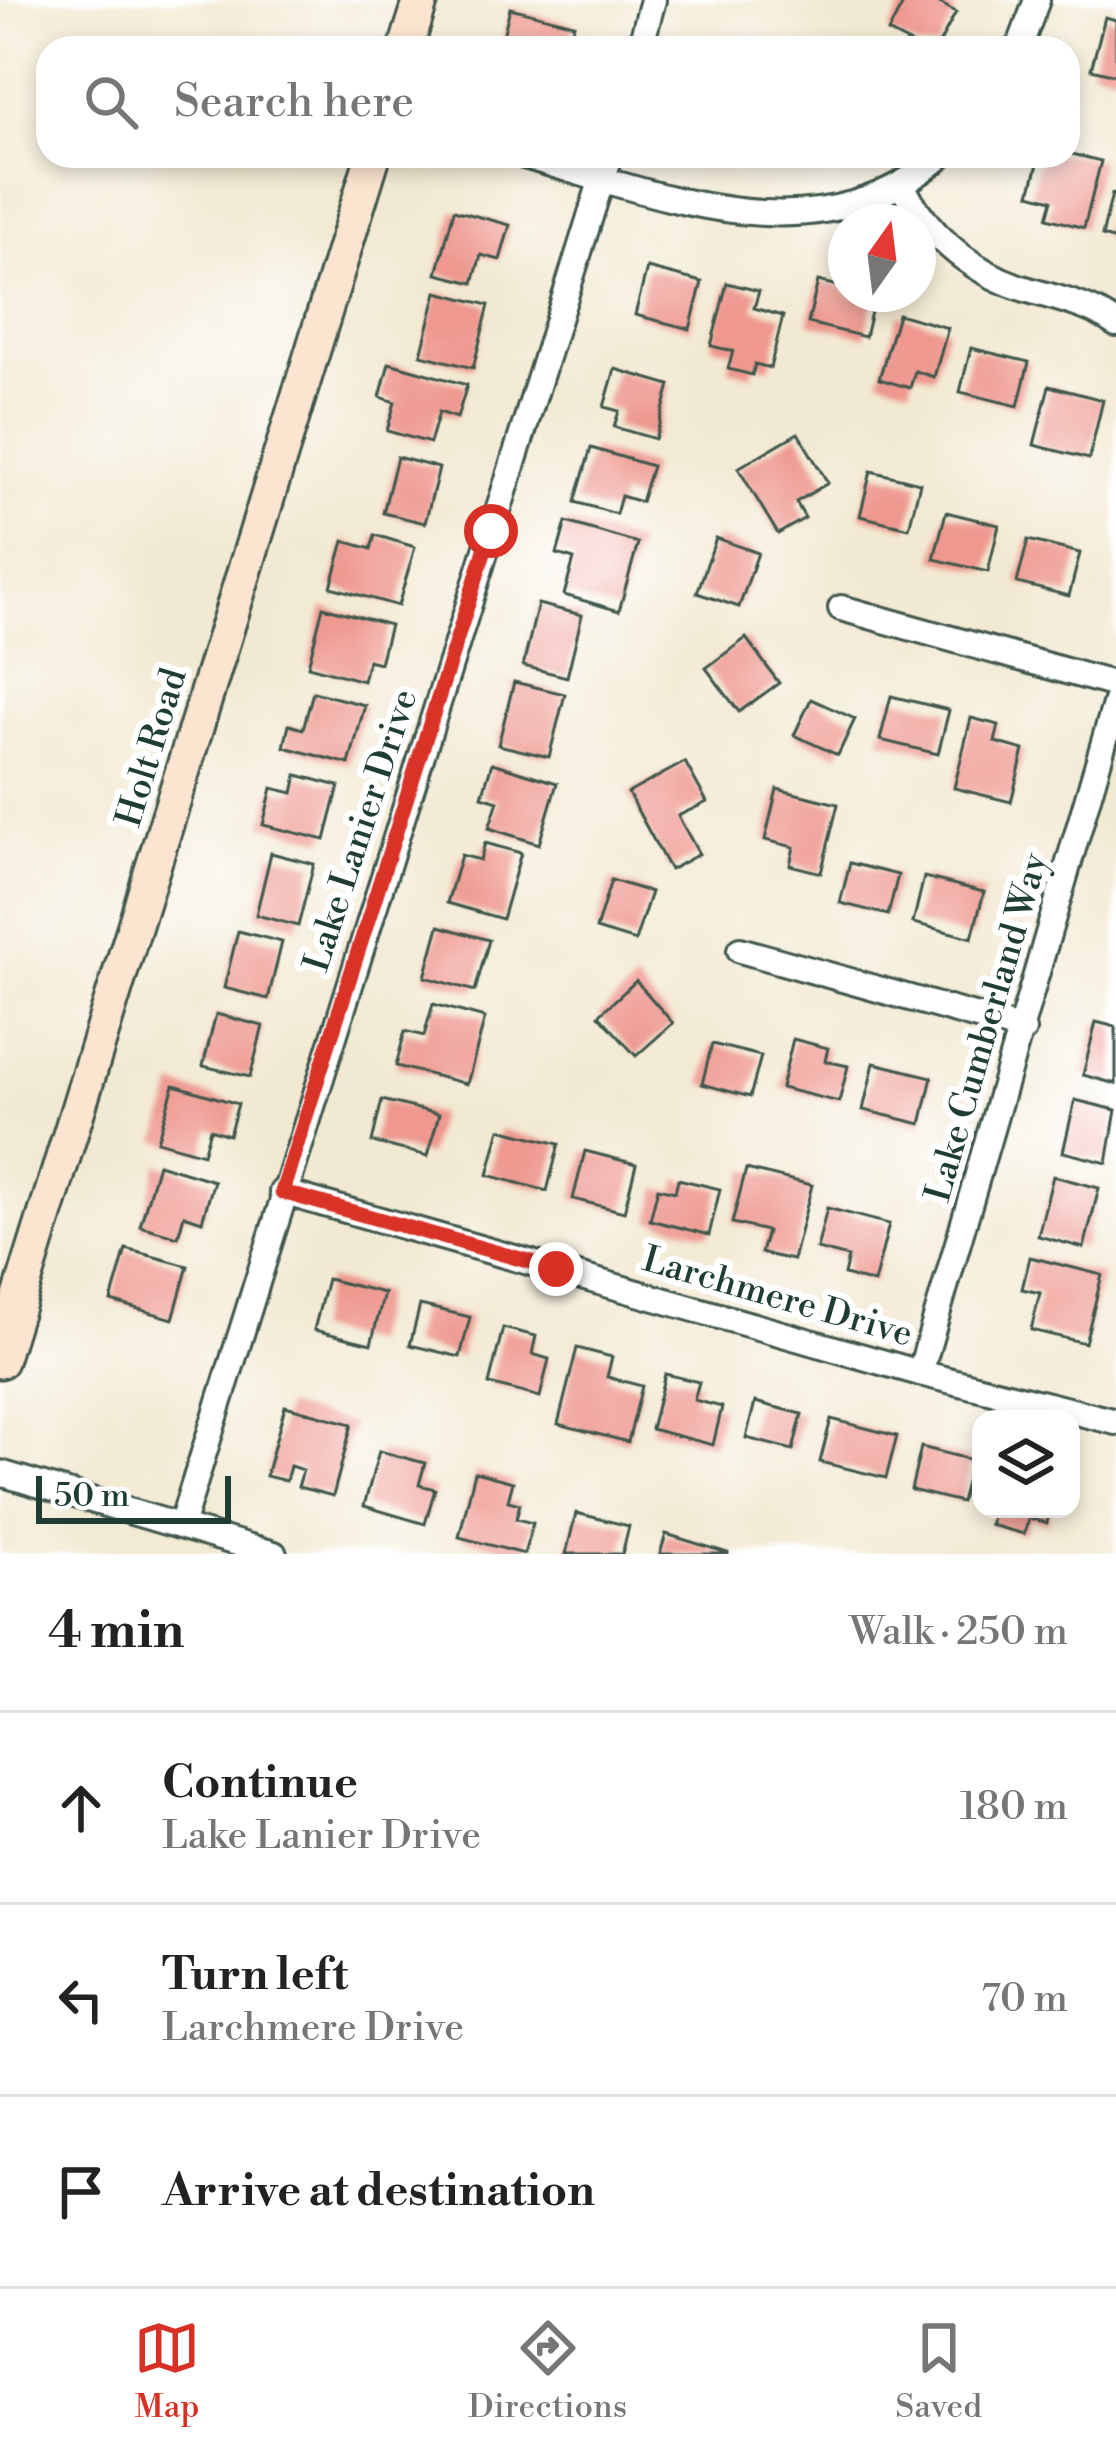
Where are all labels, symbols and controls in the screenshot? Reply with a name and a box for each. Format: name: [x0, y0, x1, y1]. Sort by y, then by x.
search box: [36, 36, 1080, 168]
icon: search: [78, 69, 144, 135]
text: Search here: [174, 74, 414, 131]
north arrow: [828, 204, 936, 312]
route start: [464, 504, 518, 558]
street label: Holt Road: [107, 663, 198, 832]
street label: Lake Lanier Drive: [295, 684, 428, 978]
street label: Lake Cumberland Way: [916, 848, 1059, 1207]
street label: Larchmere Drive: [637, 1237, 917, 1357]
route end: [529, 1242, 583, 1296]
map controls: [972, 1410, 1080, 1518]
button: layers: [972, 1410, 1080, 1518]
scale bar: [36, 1470, 231, 1523]
text: 50 m: [54, 1476, 130, 1517]
text: 4 min: [48, 1600, 184, 1664]
text: Walk · 250 m: [849, 1608, 1068, 1657]
text: Continue: [162, 1755, 358, 1812]
icon: ahead: [48, 1775, 114, 1841]
text: 180 m: [960, 1783, 1068, 1832]
text: Lake Lanier Drive: [162, 1812, 481, 1861]
text: Turn left: [162, 1947, 348, 2004]
icon: left: [48, 1967, 114, 2033]
text: 70 m: [981, 1975, 1068, 2024]
text: Larchmere Drive: [162, 2004, 464, 2053]
icon: arrive: [48, 2159, 114, 2225]
text: Arrive at destination: [162, 2163, 595, 2220]
tab: Map: [134, 2315, 200, 2428]
tab: Directions: [468, 2315, 627, 2428]
tab: Saved: [895, 2315, 982, 2428]

